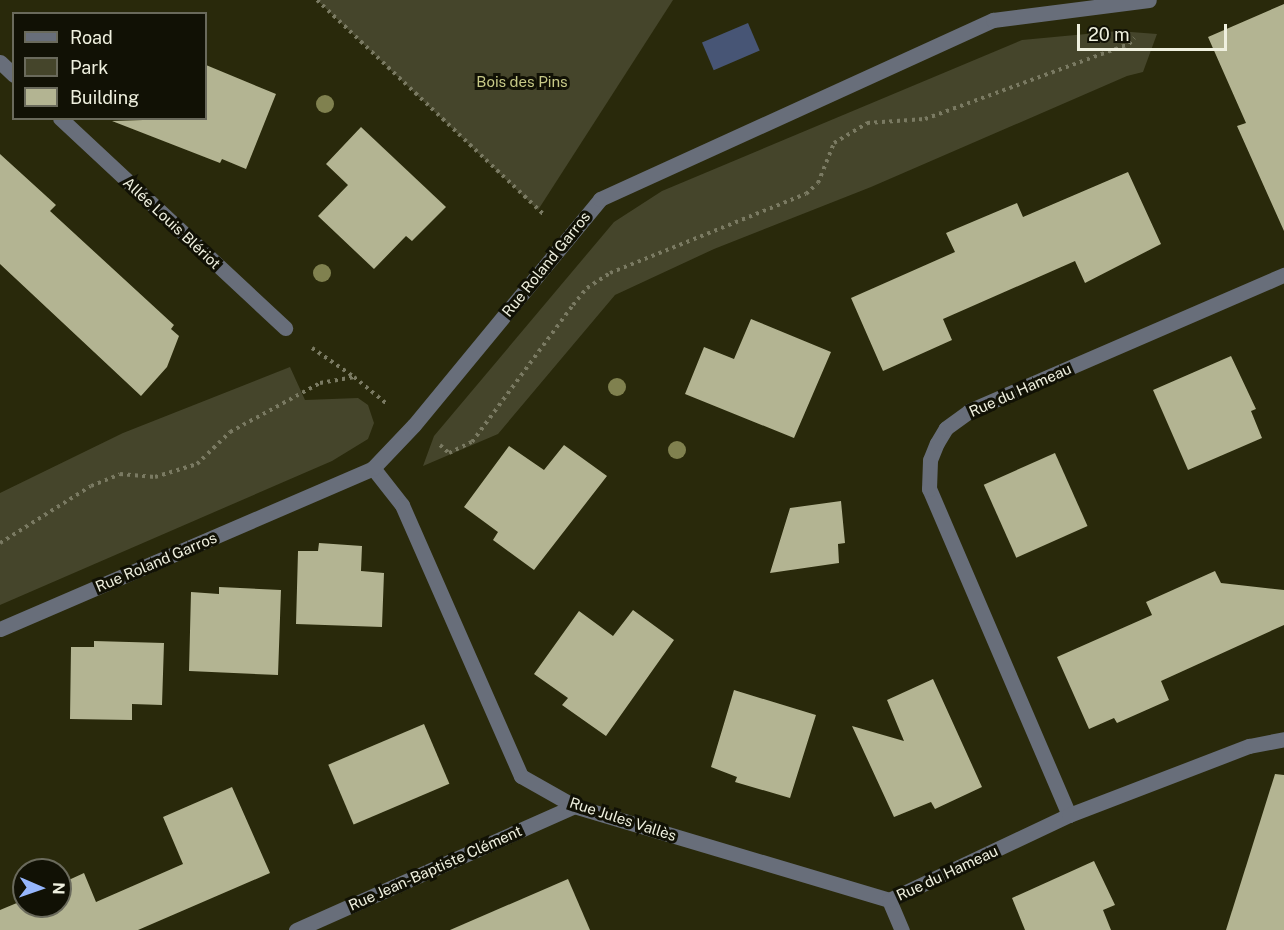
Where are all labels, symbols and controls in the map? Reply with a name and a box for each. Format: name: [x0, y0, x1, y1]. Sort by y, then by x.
legend: [12, 12, 207, 120]
scale bar: [1080, 12, 1230, 50]
text: 20 m: [1088, 24, 1130, 45]
text: Road: [70, 27, 113, 48]
text: Park: [70, 57, 108, 78]
park label: Bois des Pins: [476, 73, 568, 91]
text: Building: [70, 87, 139, 108]
street label: Allée Louis Blériot: [120, 173, 224, 273]
street label: Rue Roland Garros: [498, 208, 594, 320]
street label: Rue du Hameau: [966, 359, 1074, 421]
street label: Rue Roland Garros: [93, 528, 219, 596]
street label: Rue Jules Vallès: [567, 793, 679, 845]
street label: Rue Jean-Baptiste Clément: [345, 822, 525, 914]
street label: Rue du Hameau: [893, 842, 1001, 904]
north arrow: [12, 858, 72, 918]
text: N: [49, 882, 68, 895]

